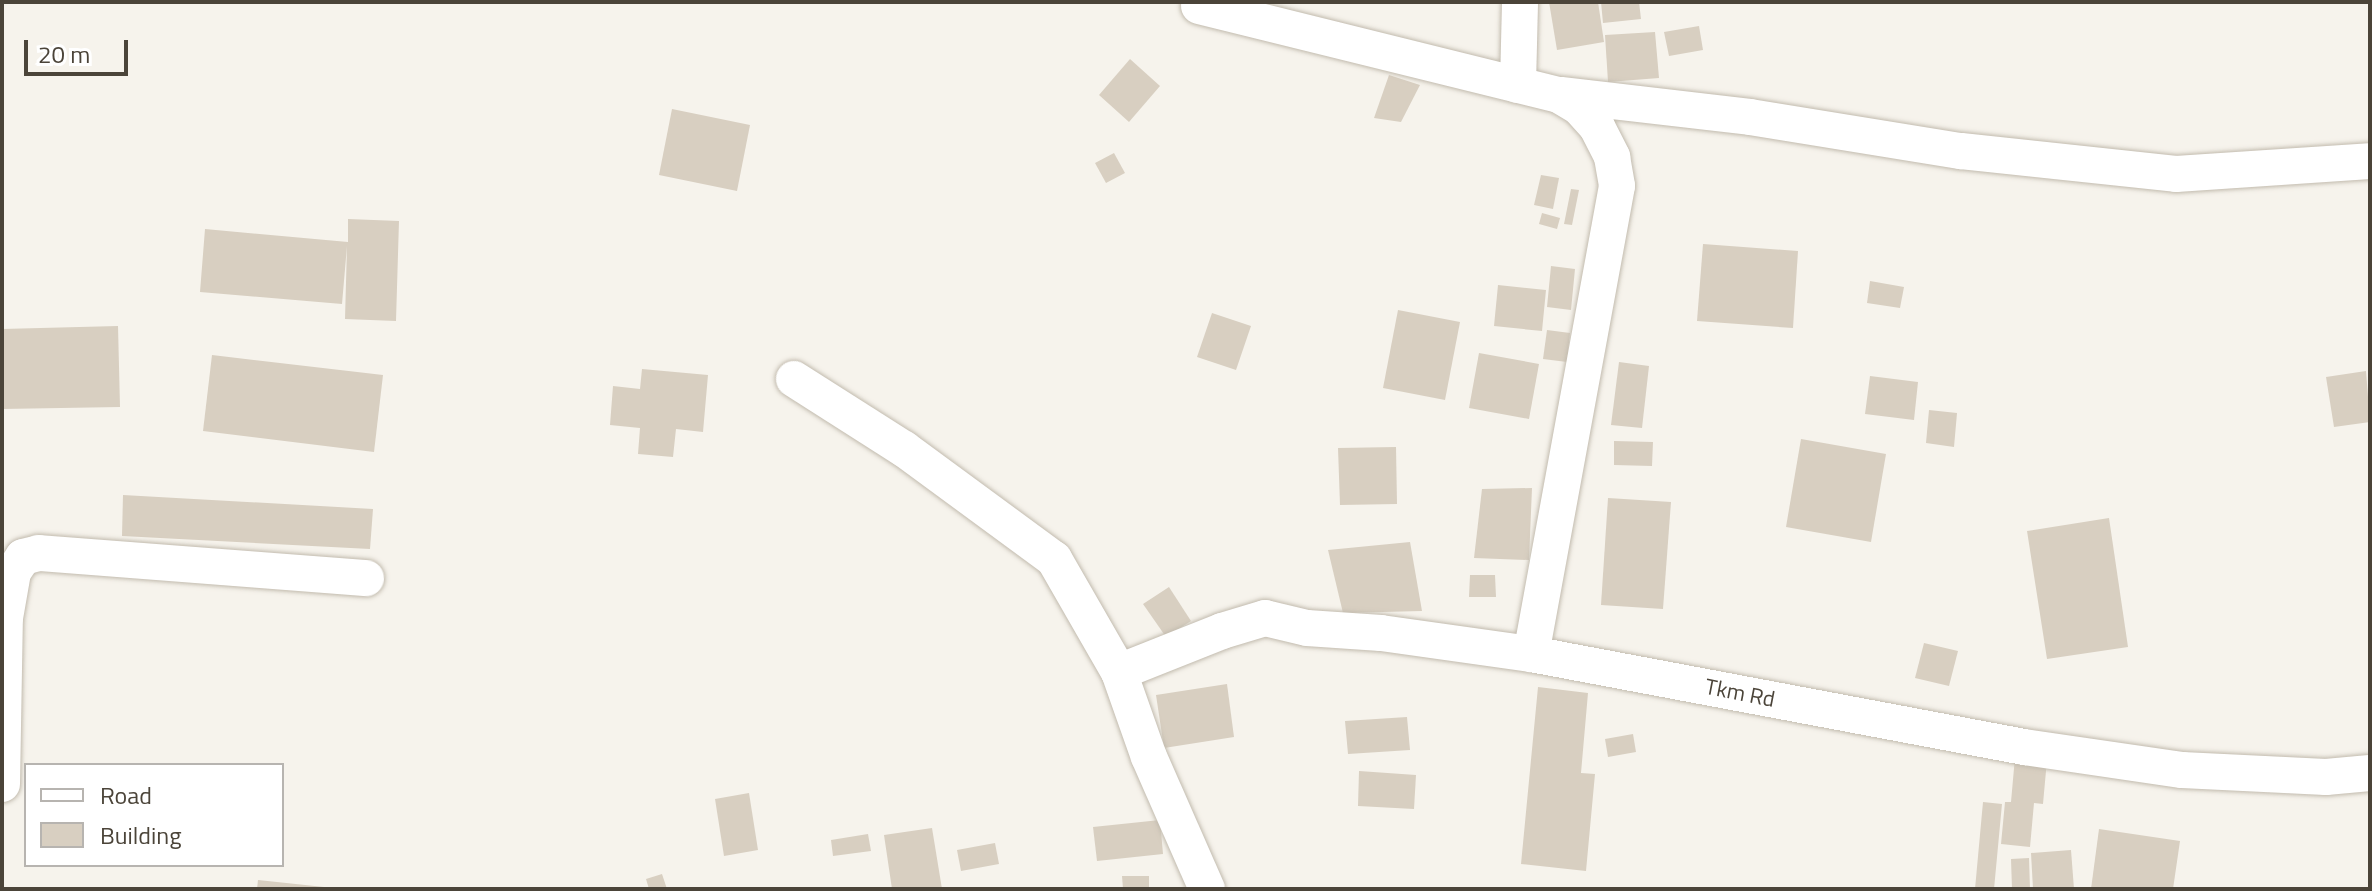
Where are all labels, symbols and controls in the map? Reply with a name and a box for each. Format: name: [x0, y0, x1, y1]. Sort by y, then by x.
scale bar: [28, 24, 132, 74]
text: 20 m: [38, 36, 90, 72]
street label: Tkm Rd: [1703, 673, 1777, 713]
legend: [24, 763, 284, 867]
text: Road: [100, 777, 152, 813]
text: Building: [100, 817, 182, 853]

